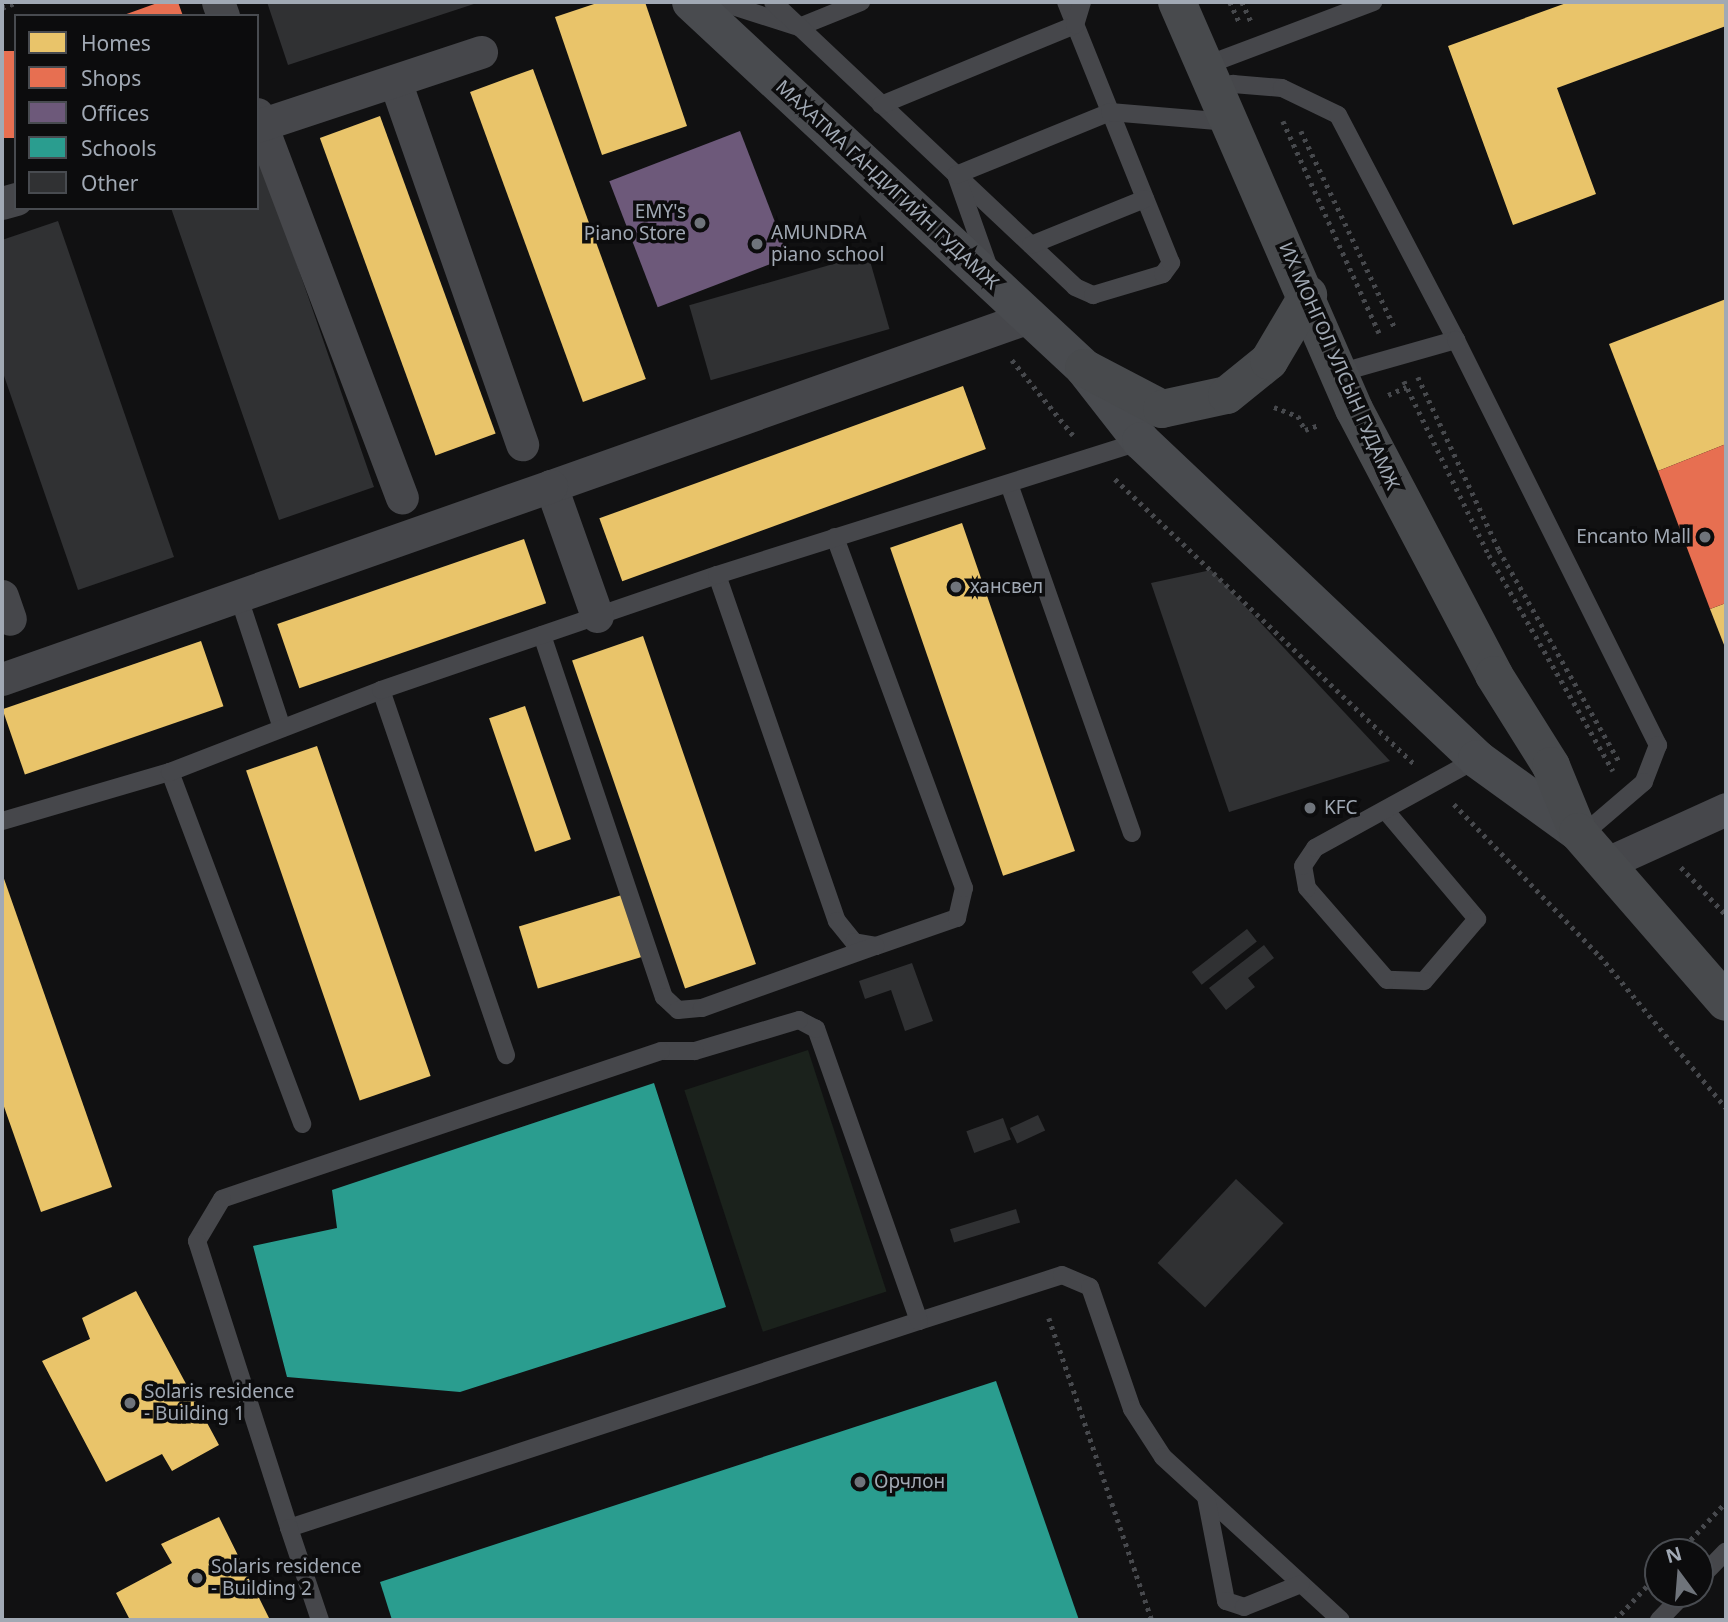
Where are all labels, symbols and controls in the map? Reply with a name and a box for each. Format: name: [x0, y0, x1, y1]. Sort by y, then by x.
legend: [14, 14, 259, 210]
text: Homes: [81, 29, 151, 57]
text: Shops: [81, 64, 141, 92]
street label: МАХАТМА ГАНДИГИЙН ГУДАМЖ: [771, 76, 1003, 294]
text: Offices: [81, 99, 149, 127]
text: Schools: [81, 134, 156, 162]
text: Other: [81, 169, 138, 197]
place label: EMY's Piano Store: [584, 201, 686, 245]
marker: EMY's Piano Store: [692, 215, 708, 231]
place label: AMUNDRA piano school: [771, 222, 884, 266]
marker: AMUNDRA piano school: [749, 236, 765, 252]
street label: ИХ МОНГОЛ УЛСЫН ГУДАМЖ: [1274, 239, 1404, 493]
place label: Encanto Mall: [1576, 526, 1691, 548]
marker: Encanto Mall: [1697, 529, 1713, 545]
place label: хансвел: [970, 576, 1043, 598]
marker: хансвел: [948, 579, 964, 595]
place label: KFC: [1324, 797, 1358, 819]
marker: KFC: [1302, 800, 1318, 816]
place label: Solaris residence - Building 1: [144, 1381, 294, 1425]
marker: Solaris residence - Building 1: [122, 1395, 138, 1411]
place label: Орчлон: [874, 1471, 945, 1493]
marker: Орчлон: [852, 1474, 868, 1490]
north arrow: [1644, 1538, 1714, 1608]
text: N: [1663, 1540, 1685, 1569]
place label: Solaris residence - Building 2: [211, 1556, 361, 1600]
marker: Solaris residence - Building 2: [189, 1570, 205, 1586]

